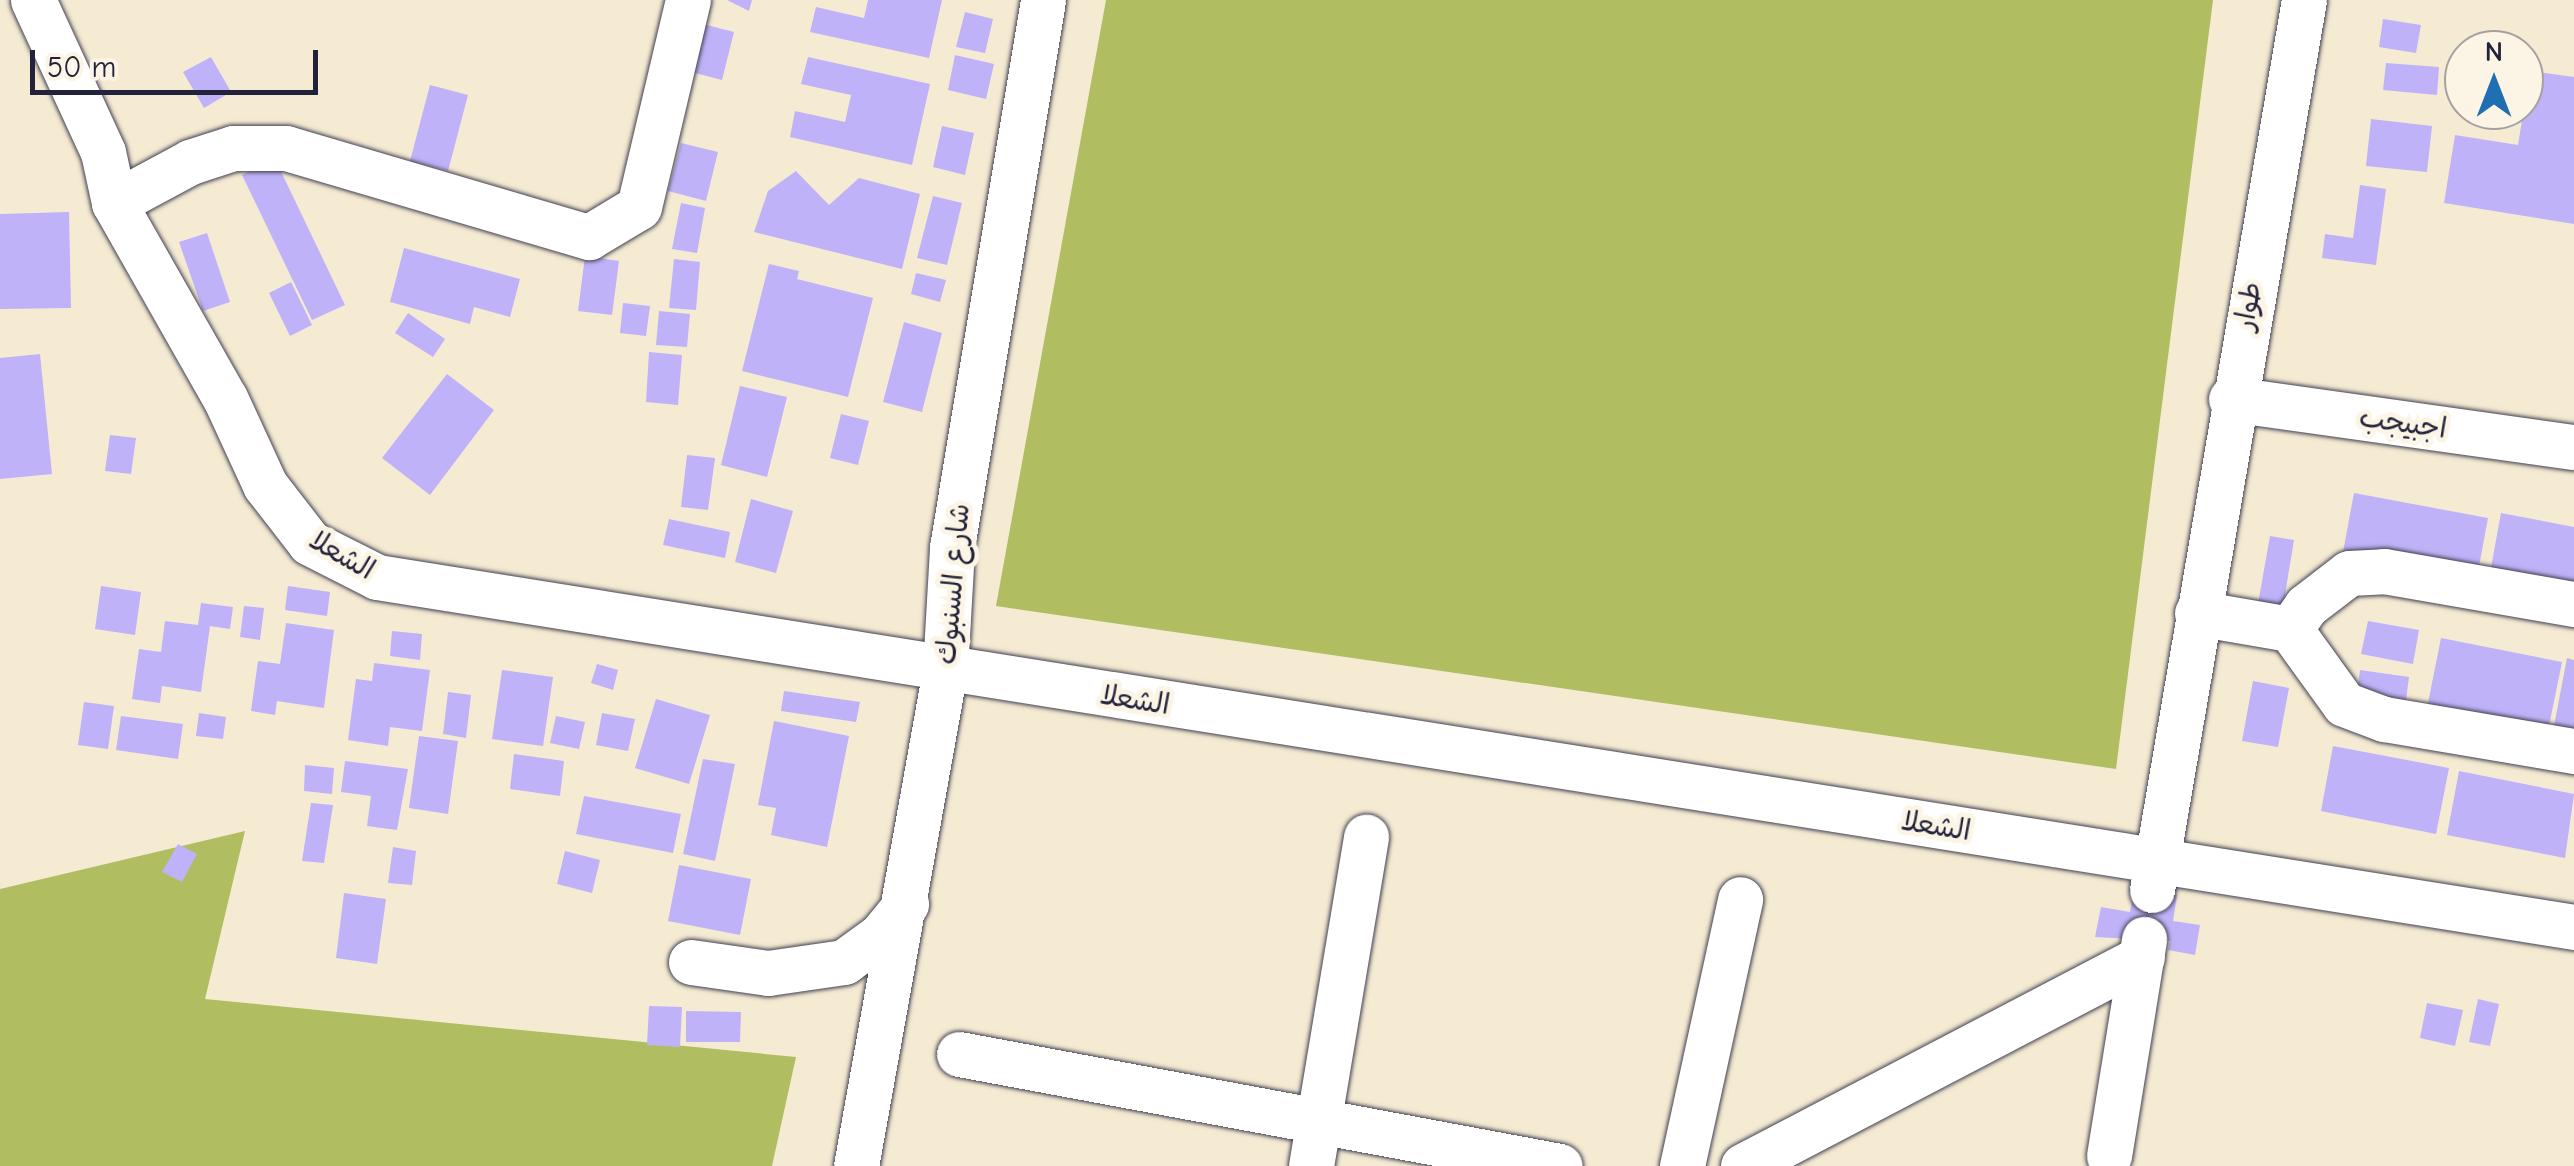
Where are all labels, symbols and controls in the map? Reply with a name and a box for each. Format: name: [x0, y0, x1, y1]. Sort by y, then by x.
scale bar: [35, 30, 322, 92]
north arrow: [2444, 30, 2544, 130]
text: N: [2485, 36, 2503, 68]
text: 50 m: [47, 50, 116, 85]
street label: طوار: [2227, 279, 2269, 333]
street label: اجبيجب: [2357, 400, 2449, 446]
street label: شارع السنبوك: [929, 502, 977, 666]
street label: الشعلا: [303, 523, 381, 587]
street label: الشعلا: [1098, 678, 1172, 722]
street label: الشعلا: [1899, 804, 1973, 848]

